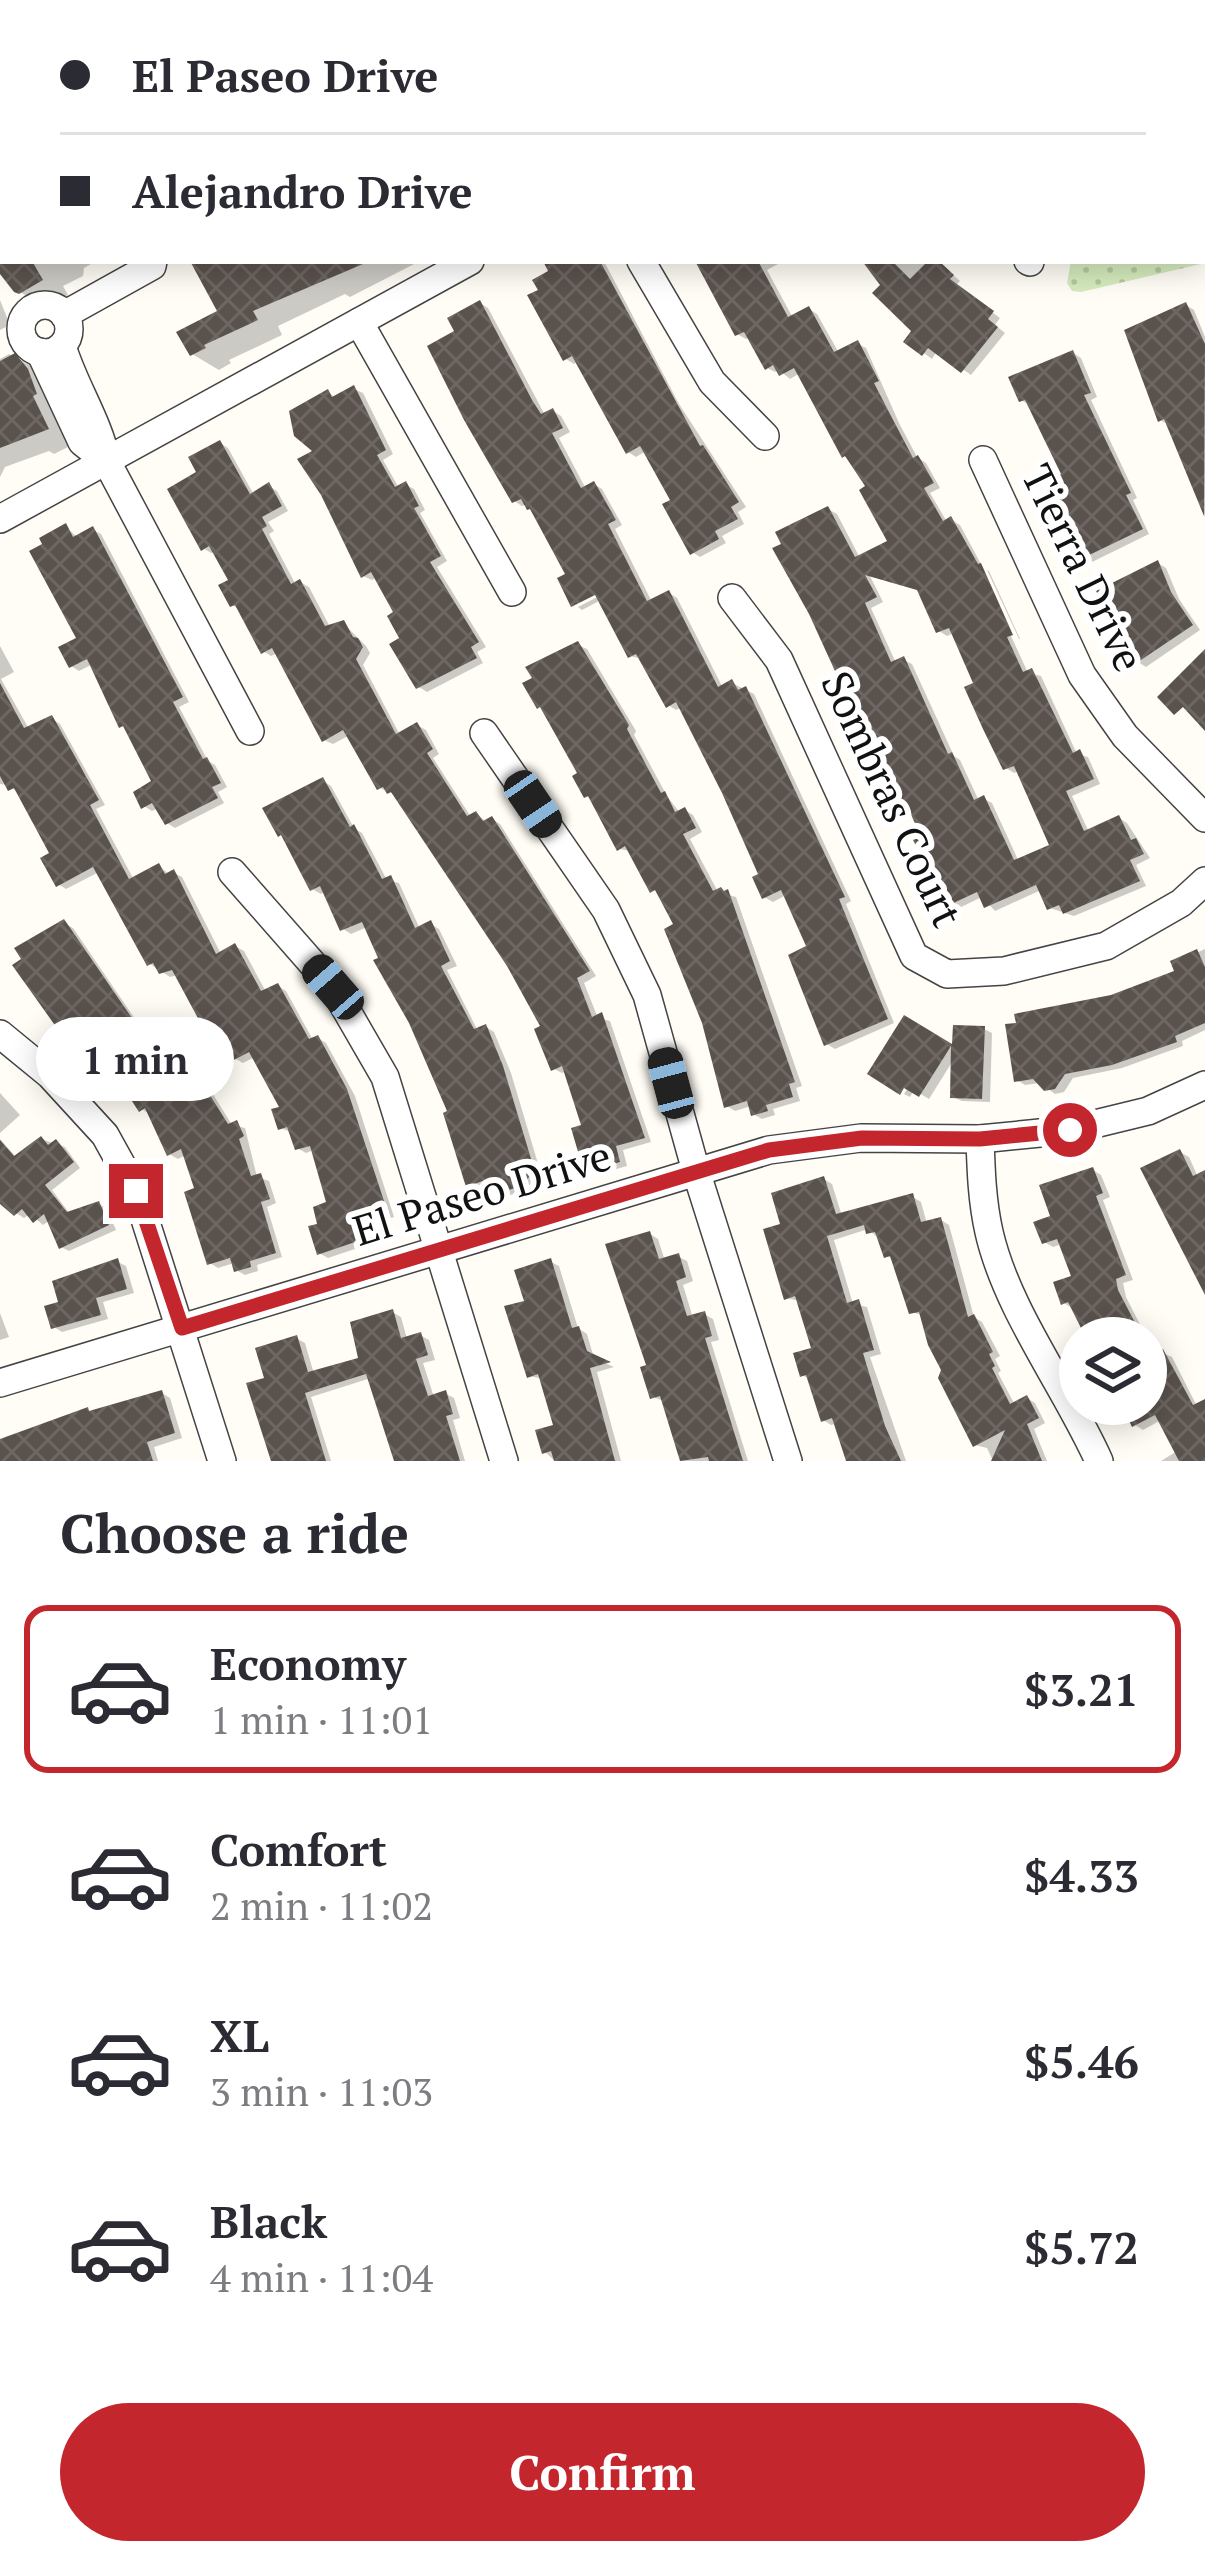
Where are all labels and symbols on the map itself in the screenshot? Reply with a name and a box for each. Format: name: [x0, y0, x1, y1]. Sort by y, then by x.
street label: Tierra Drive: [1010, 455, 1158, 680]
street label: Sombras Court: [809, 662, 977, 936]
car: [498, 764, 568, 844]
car: [296, 948, 370, 1026]
callout: 1 min: [37, 1017, 235, 1101]
car: [644, 1044, 698, 1122]
route start: [1043, 1103, 1097, 1157]
street label: El Paseo Drive: [346, 1126, 617, 1258]
route end: [109, 1164, 163, 1218]

